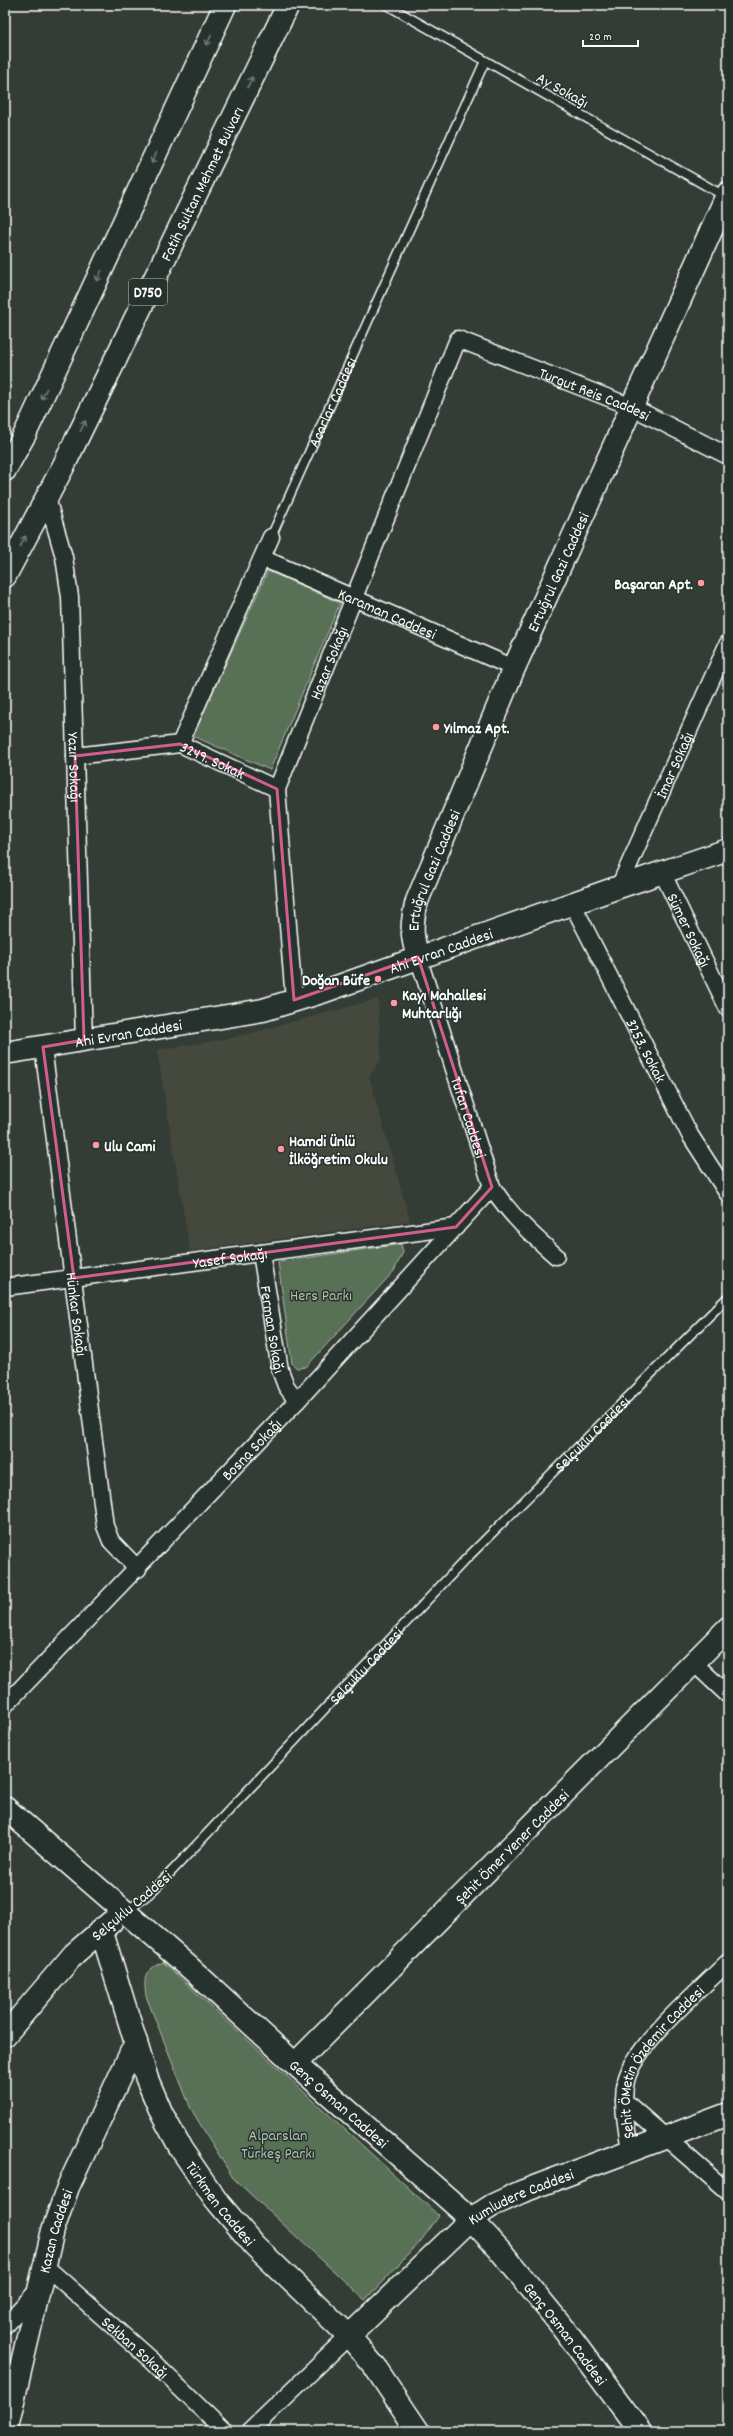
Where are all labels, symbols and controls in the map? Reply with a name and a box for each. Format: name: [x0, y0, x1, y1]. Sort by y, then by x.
scale bar: [583, 22, 638, 48]
text: 20 m: [589, 29, 612, 46]
one-way arrow: [205, 34, 212, 46]
street label: Ay Sokağı: [531, 67, 592, 115]
one-way arrow: [247, 77, 254, 89]
street label: Fatih Sultan Mehmet Bulvarı: [156, 103, 251, 266]
one-way arrow: [150, 152, 157, 164]
one-way arrow: [95, 270, 102, 282]
road number: D750: [129, 279, 167, 305]
street label: Acarlar Caddesi: [304, 354, 364, 452]
street label: Turgut Reis Caddesi: [535, 363, 654, 428]
one-way arrow: [40, 387, 47, 399]
one-way arrow: [80, 420, 87, 432]
street label: Ertuğrul Gazi Caddesi: [523, 509, 597, 636]
one-way arrow: [20, 536, 28, 548]
place label: Başaran Apt.: [614, 574, 693, 597]
marker: Başaran Apt.: [696, 578, 706, 588]
street label: Karaman Caddesi: [334, 584, 439, 647]
street label: Hazar Sokağı: [305, 623, 355, 704]
place label: Yılmaz Apt.: [443, 718, 510, 741]
marker: Yılmaz Apt.: [431, 722, 441, 732]
street label: İmar Sokağı: [651, 729, 701, 803]
street label: Yazır Sokağı: [60, 732, 85, 803]
street label: 3249. Sokak: [176, 737, 248, 787]
street label: Ertuğrul Gazi Caddesi: [404, 807, 468, 931]
street label: Sümer Sokağı: [660, 890, 715, 972]
street label: Ahi Evran Caddesi: [386, 924, 496, 981]
place label: Doğan Büfe: [302, 970, 370, 993]
marker: Doğan Büfe: [373, 974, 383, 984]
place label: Kayı Mahallesi Muhtarlığı: [402, 985, 486, 1026]
marker: Kayı Mahallesi Muhtarlığı: [389, 998, 399, 1008]
street label: Ahi Evran Caddesi: [73, 1015, 184, 1055]
street label: 3253. Sokak: [619, 1015, 671, 1088]
street label: Tufan Caddesi: [443, 1074, 491, 1162]
place label: Hamdi Ünlü İlköğretim Okulu: [289, 1131, 388, 1172]
place label: Ulu Cami: [104, 1136, 155, 1159]
marker: Ulu Cami: [91, 1140, 101, 1150]
marker: Hamdi Ünlü İlköğretim Okulu: [276, 1144, 286, 1154]
street label: Yasef Sokağı: [192, 1243, 269, 1276]
street label: Hünkar Sokağı: [58, 1271, 92, 1357]
street label: Ferman Sokağı: [252, 1284, 289, 1377]
park label: Hers Parkı: [290, 1285, 352, 1308]
street label: Selçuklu Caddesi: [550, 1392, 637, 1478]
street label: Bosna Sokağı: [217, 1414, 288, 1487]
street label: Selçuklu Caddesi: [325, 1623, 410, 1711]
street label: Şehit Ömer Yener Caddesi: [451, 1785, 576, 1911]
street label: Selçuklu Caddesi: [87, 1866, 178, 1948]
street label: Şehit ÖMetin Özdemir Caddesi: [615, 1981, 711, 2140]
street label: Genç Osman Caddesi: [283, 2055, 392, 2155]
park label: Alparslan Türkeş Parkı: [241, 2125, 315, 2166]
street label: Türkmen Caddesi: [179, 2157, 259, 2252]
street label: Kumludere Caddesi: [464, 2164, 578, 2232]
street label: Kazan Caddesi: [34, 2186, 80, 2276]
street label: Genç Osman Caddesi: [517, 2278, 611, 2391]
street label: Sekban Sokağı: [95, 2312, 173, 2385]

